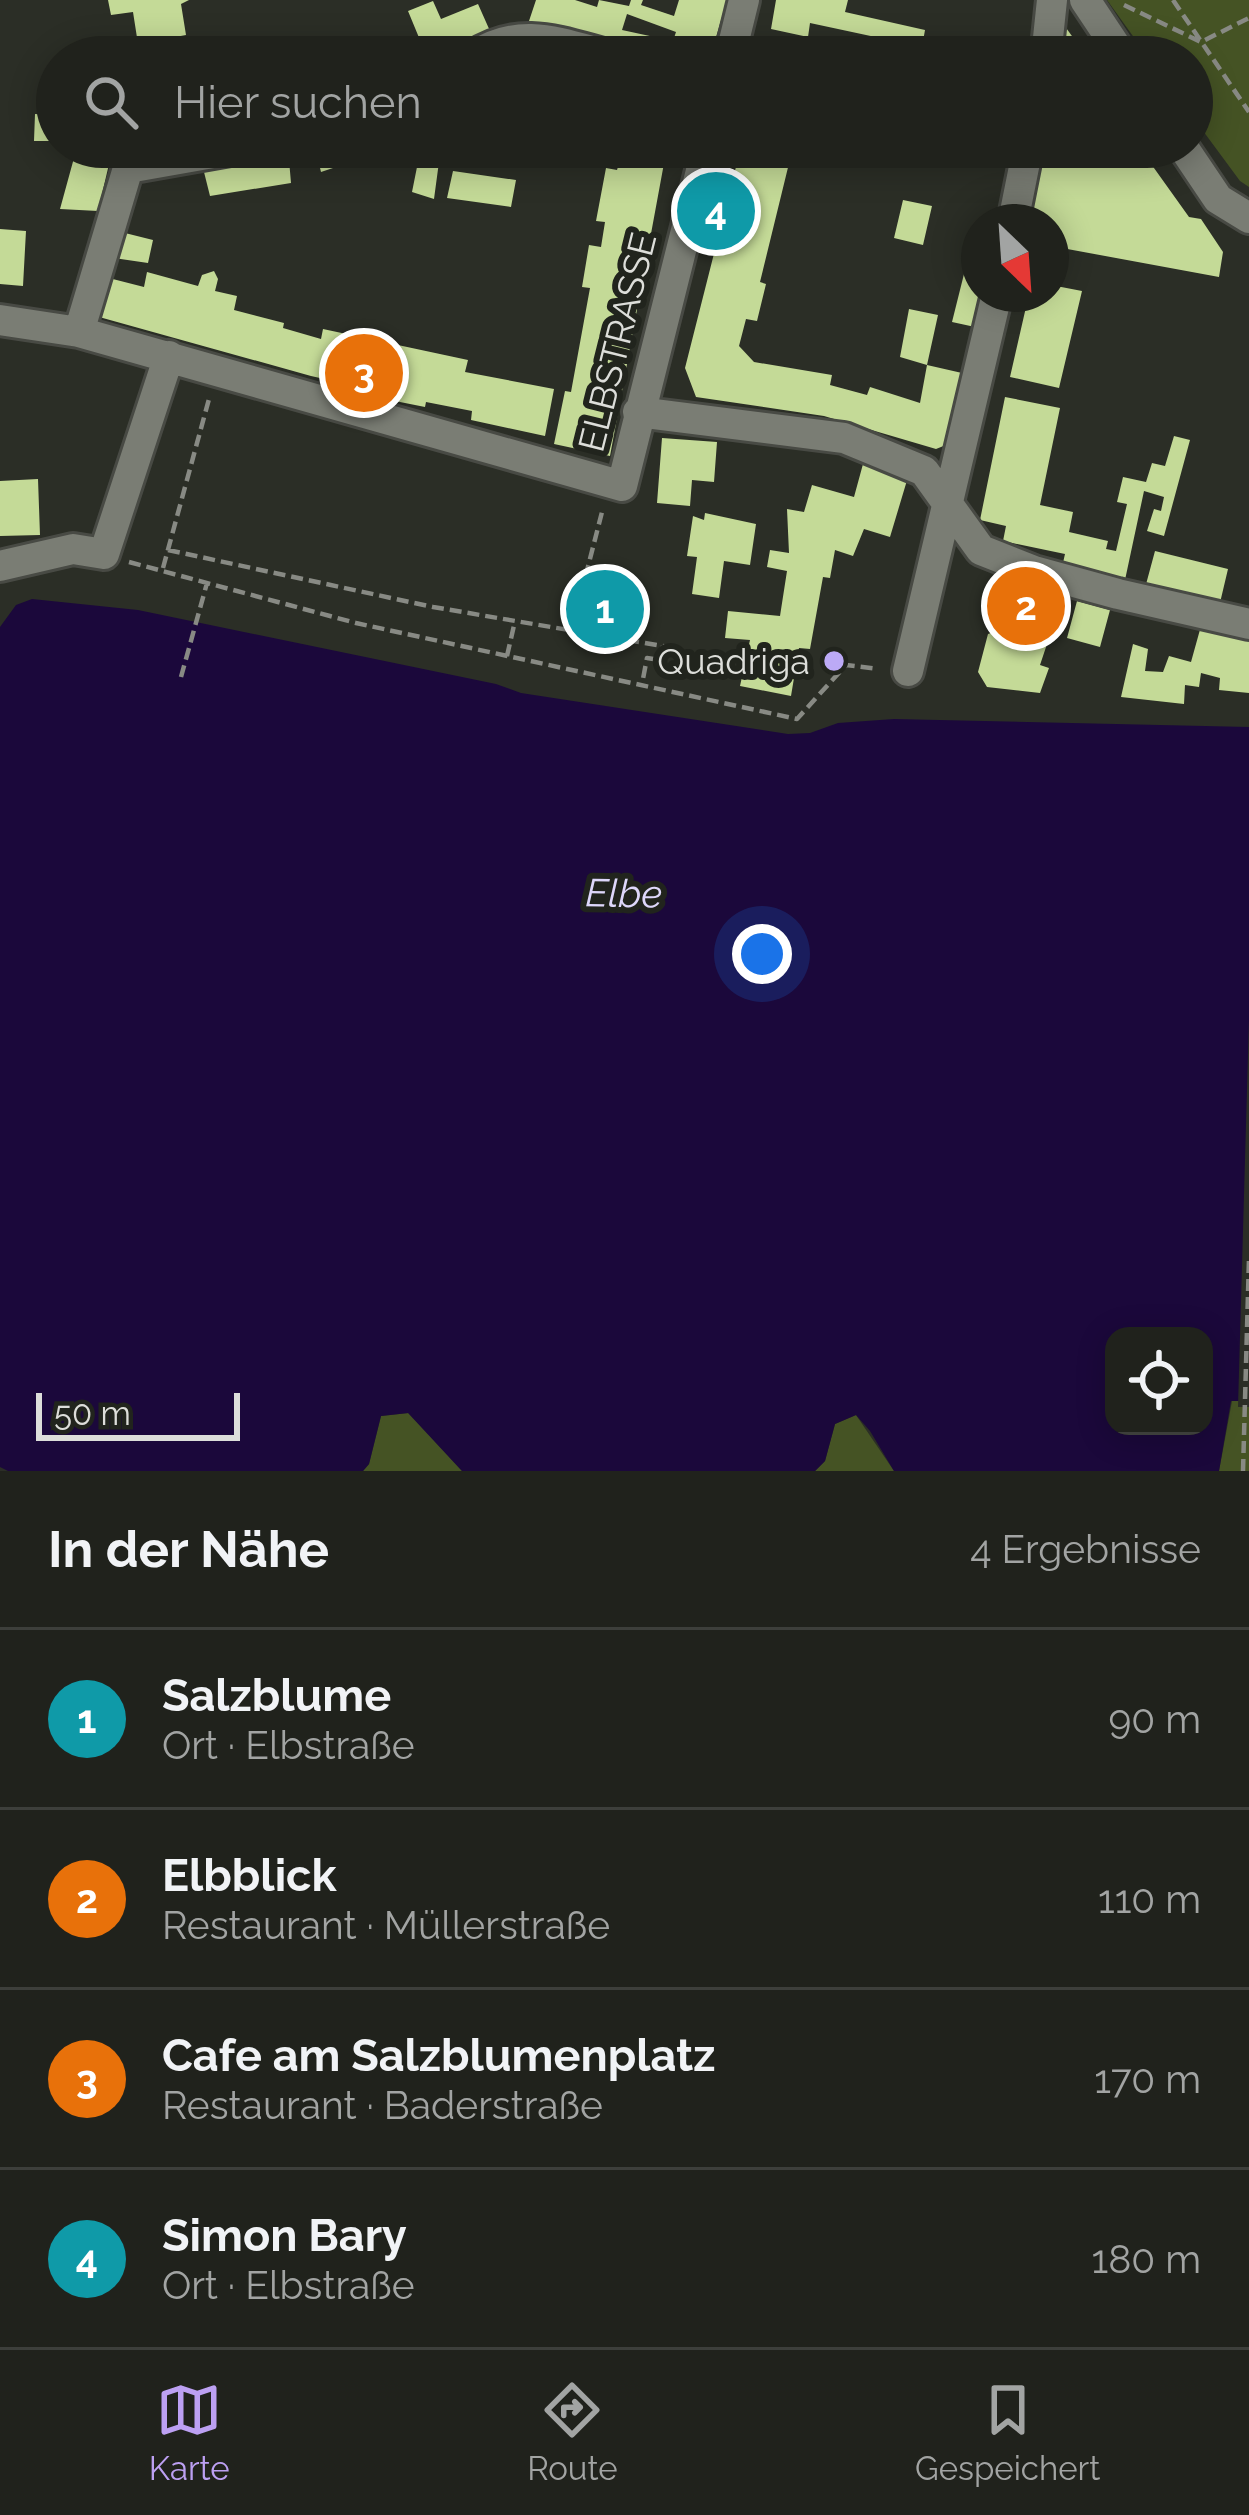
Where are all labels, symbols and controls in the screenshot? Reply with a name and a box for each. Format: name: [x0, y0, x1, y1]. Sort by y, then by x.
search box: [36, 36, 1213, 168]
icon: search: [78, 69, 144, 135]
text: Hier suchen: [174, 76, 422, 129]
pin: 4: [677, 166, 755, 256]
north arrow: [961, 204, 1069, 312]
street label: ELBSTRASSE: [570, 228, 664, 456]
pin: 3: [325, 328, 403, 418]
pin: 2: [987, 561, 1065, 651]
pin: 1: [566, 564, 644, 654]
place label: Quadriga: [657, 640, 810, 682]
marker: Quadriga: [821, 648, 847, 674]
water label: Elbe: [585, 869, 663, 917]
your location: [732, 924, 792, 984]
map controls: [1105, 1327, 1213, 1435]
button: locate: [1105, 1327, 1213, 1435]
scale bar: [36, 1387, 240, 1440]
text: 50 m: [54, 1394, 131, 1433]
text: In der Nähe: [48, 1519, 329, 1579]
text: 4 Ergebnisse: [970, 1526, 1201, 1572]
text: Salzblume: [162, 1669, 391, 1722]
text: 1: [77, 1696, 97, 1742]
text: 90 m: [1108, 1696, 1201, 1742]
text: Ort · Elbstraße: [162, 1722, 415, 1768]
text: Elbblick: [162, 1849, 337, 1902]
text: 2: [76, 1876, 98, 1922]
text: 110 m: [1098, 1876, 1201, 1922]
text: Restaurant · Müllerstraße: [162, 1902, 610, 1948]
text: Cafe am Salzblumenplatz: [162, 2029, 716, 2082]
text: 3: [76, 2056, 98, 2102]
text: 170 m: [1094, 2056, 1201, 2102]
text: Restaurant · Baderstraße: [162, 2082, 603, 2128]
text: Simon Bary: [162, 2209, 407, 2262]
text: 4: [76, 2236, 98, 2282]
text: 180 m: [1092, 2236, 1201, 2282]
text: Ort · Elbstraße: [162, 2262, 415, 2308]
tab: Karte: [149, 2377, 230, 2488]
tab: Route: [527, 2377, 618, 2488]
tab: Gespeichert: [915, 2377, 1100, 2488]

